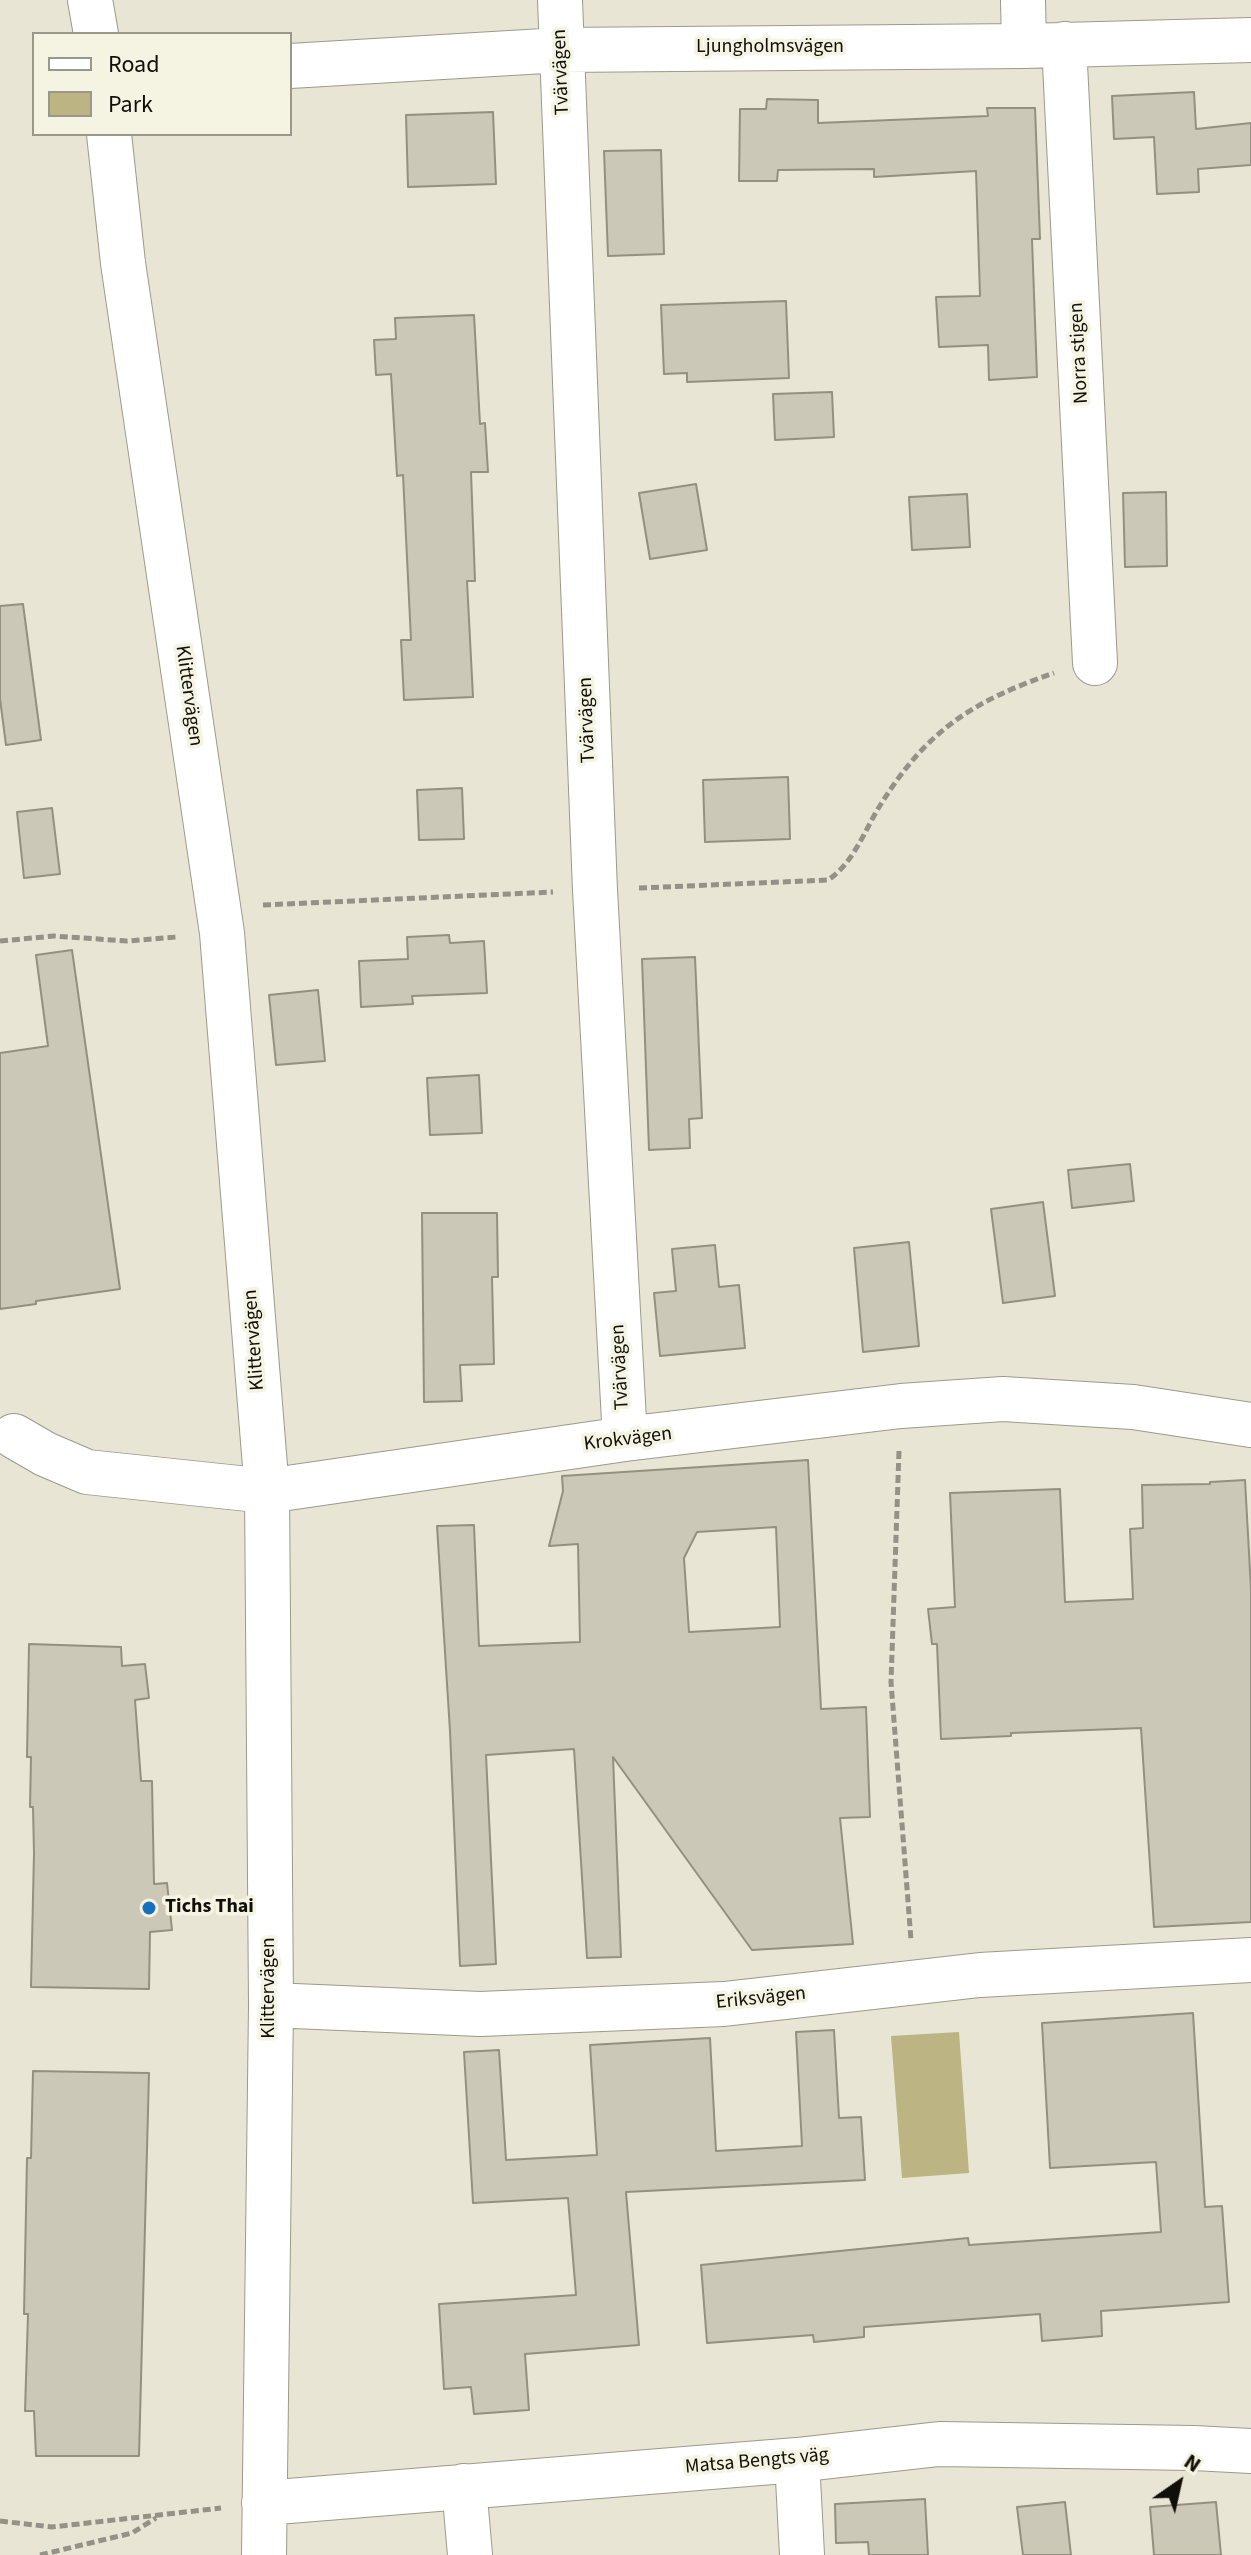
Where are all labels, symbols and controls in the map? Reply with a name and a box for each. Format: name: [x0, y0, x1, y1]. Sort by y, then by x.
street label: Tvärvägen: [549, 28, 575, 116]
legend: [32, 32, 292, 136]
street label: Ljungholmsvägen: [696, 36, 844, 60]
text: Road: [108, 47, 160, 82]
text: Park: [108, 87, 153, 122]
street label: Norra stigen: [1065, 302, 1095, 404]
street label: Klittervägen: [169, 644, 207, 748]
street label: Tvärvägen: [575, 676, 601, 764]
street label: Klittervägen: [239, 1289, 271, 1391]
street label: Tvärvägen: [607, 1323, 635, 1411]
street label: Krokvägen: [582, 1423, 674, 1457]
place label: Tichs Thai: [165, 1896, 254, 1920]
marker: Tichs Thai: [140, 1899, 158, 1917]
street label: Klittervägen: [258, 1937, 282, 2039]
street label: Eriksvägen: [715, 1982, 807, 2016]
north arrow: [1139, 2443, 1219, 2523]
street label: Matsa Bengts väg: [684, 2444, 830, 2480]
text: N: [1177, 2446, 1207, 2480]

